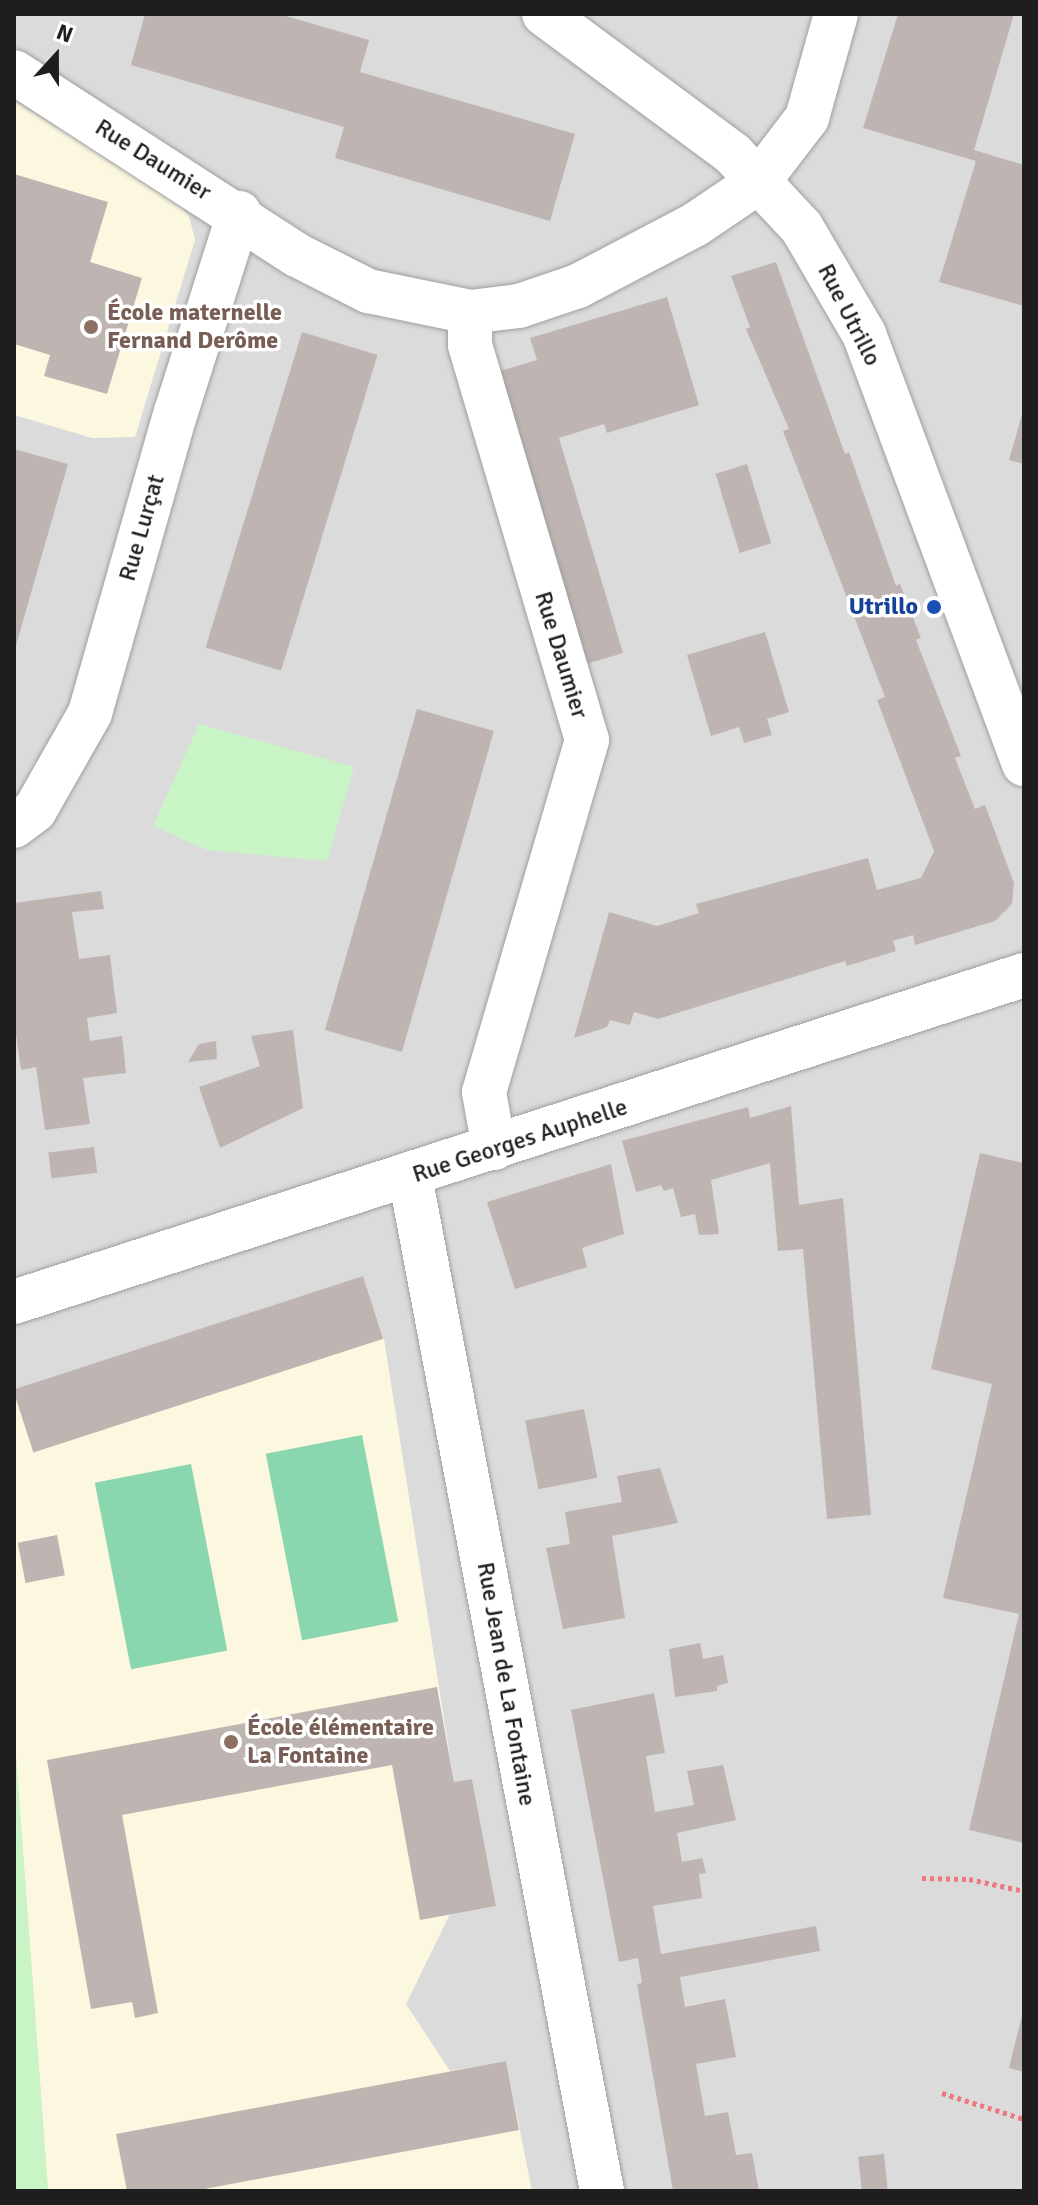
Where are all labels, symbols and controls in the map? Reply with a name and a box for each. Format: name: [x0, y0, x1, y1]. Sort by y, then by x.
north arrow: [16, 16, 96, 96]
text: N: [53, 18, 77, 48]
street label: Rue Daumier: [90, 113, 216, 207]
street label: Rue Utrillo: [811, 259, 887, 371]
place label: École maternelle Fernand Derôme: [107, 299, 282, 355]
marker: École maternelle Fernand Derôme: [82, 318, 100, 336]
street label: Rue Lurçat: [113, 471, 171, 585]
street label: Rue Daumier: [528, 588, 594, 722]
place label: Utrillo: [849, 593, 918, 621]
marker: Utrillo: [925, 598, 943, 616]
street label: Rue Georges Auphelle: [409, 1093, 631, 1189]
street label: Rue Jean de La Fontaine: [470, 1560, 542, 1808]
place label: École élémentaire La Fontaine: [247, 1714, 434, 1770]
marker: École élémentaire La Fontaine: [222, 1733, 240, 1751]

